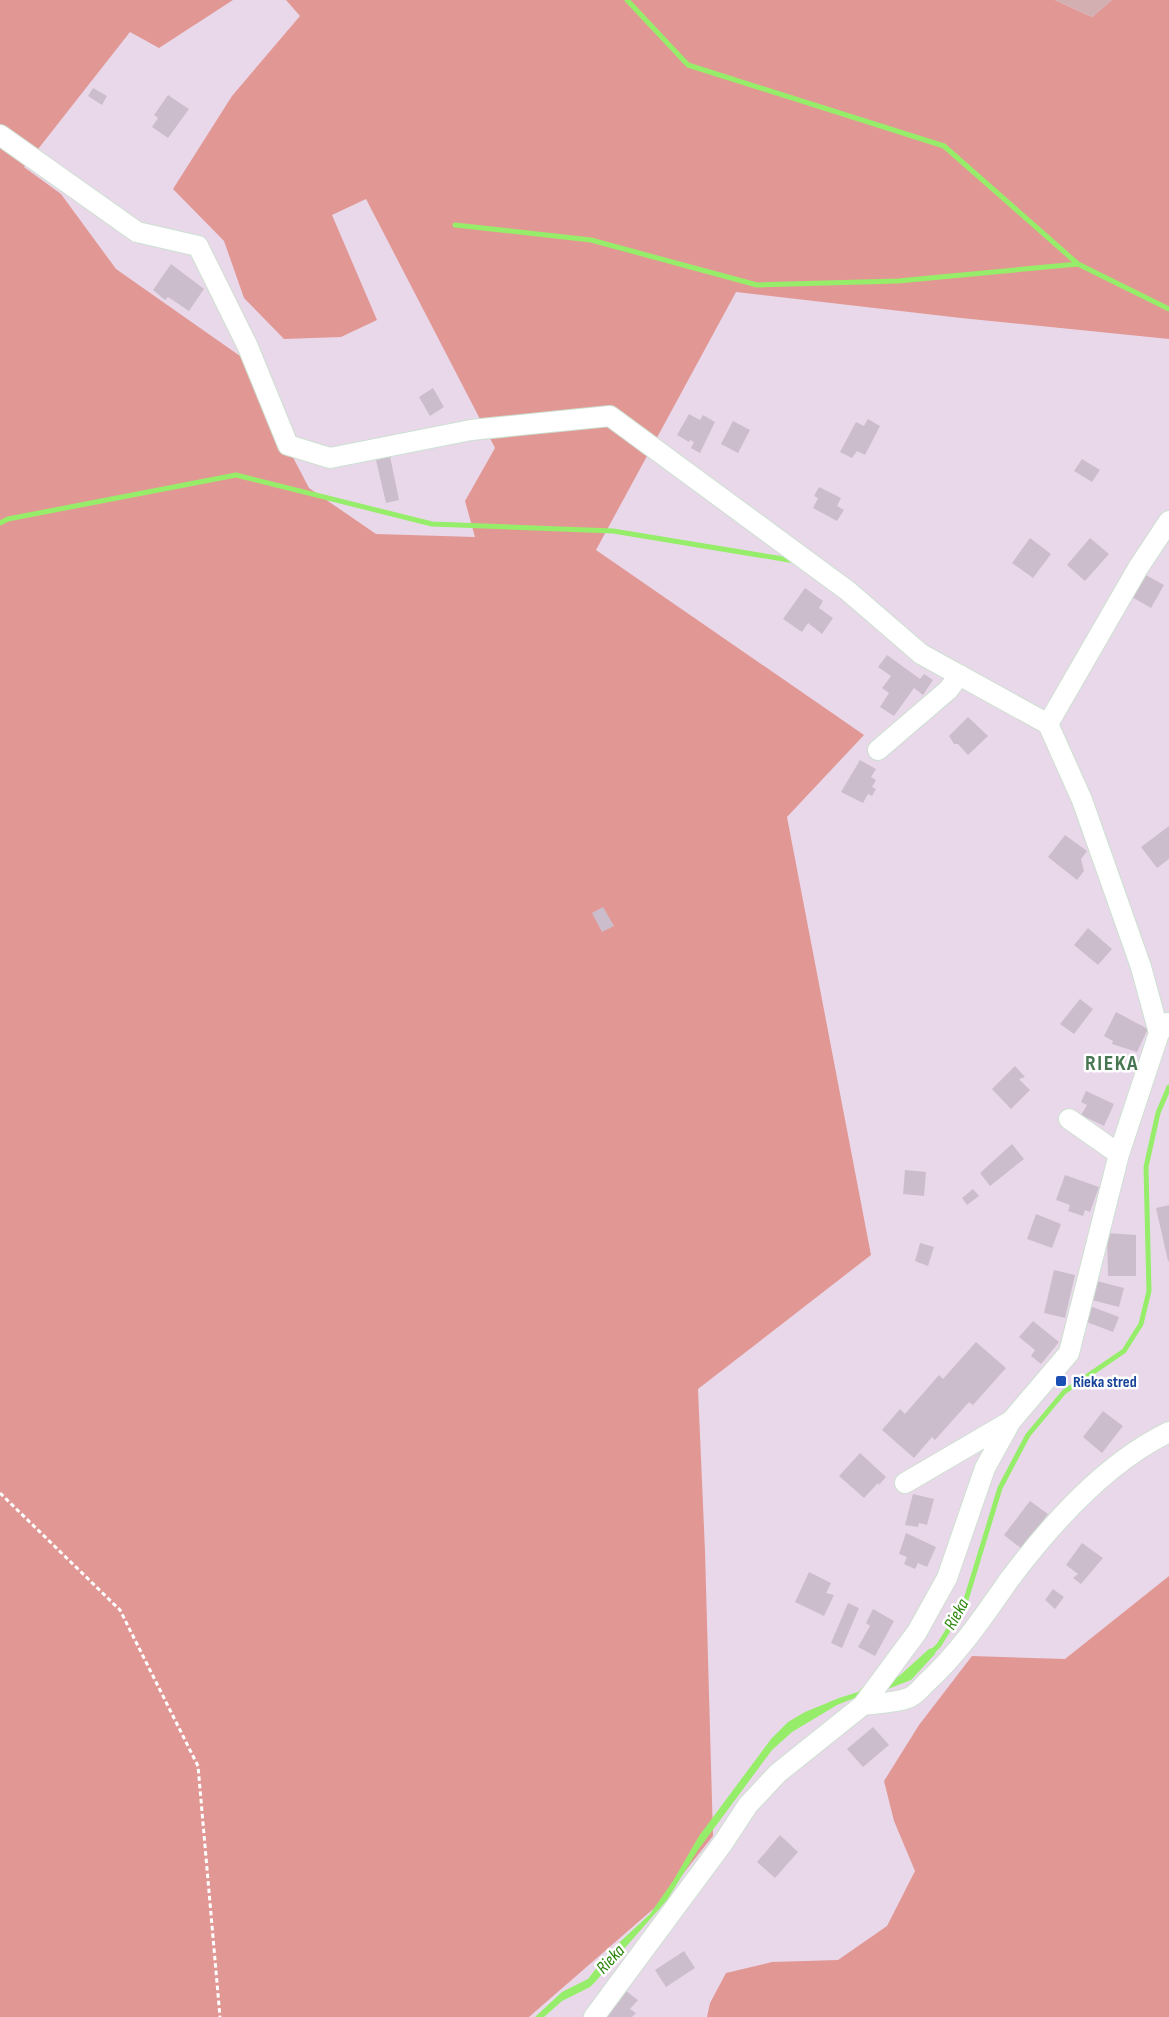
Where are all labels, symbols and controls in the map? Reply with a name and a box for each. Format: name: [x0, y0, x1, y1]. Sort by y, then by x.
district label: RIEKA: [1085, 1050, 1139, 1077]
place label: Rieka stred: [1073, 1373, 1137, 1392]
marker: Rieka stred: [1054, 1374, 1068, 1388]
water label: Rieka: [939, 1594, 974, 1633]
water label: Rieka: [592, 1940, 629, 1978]

